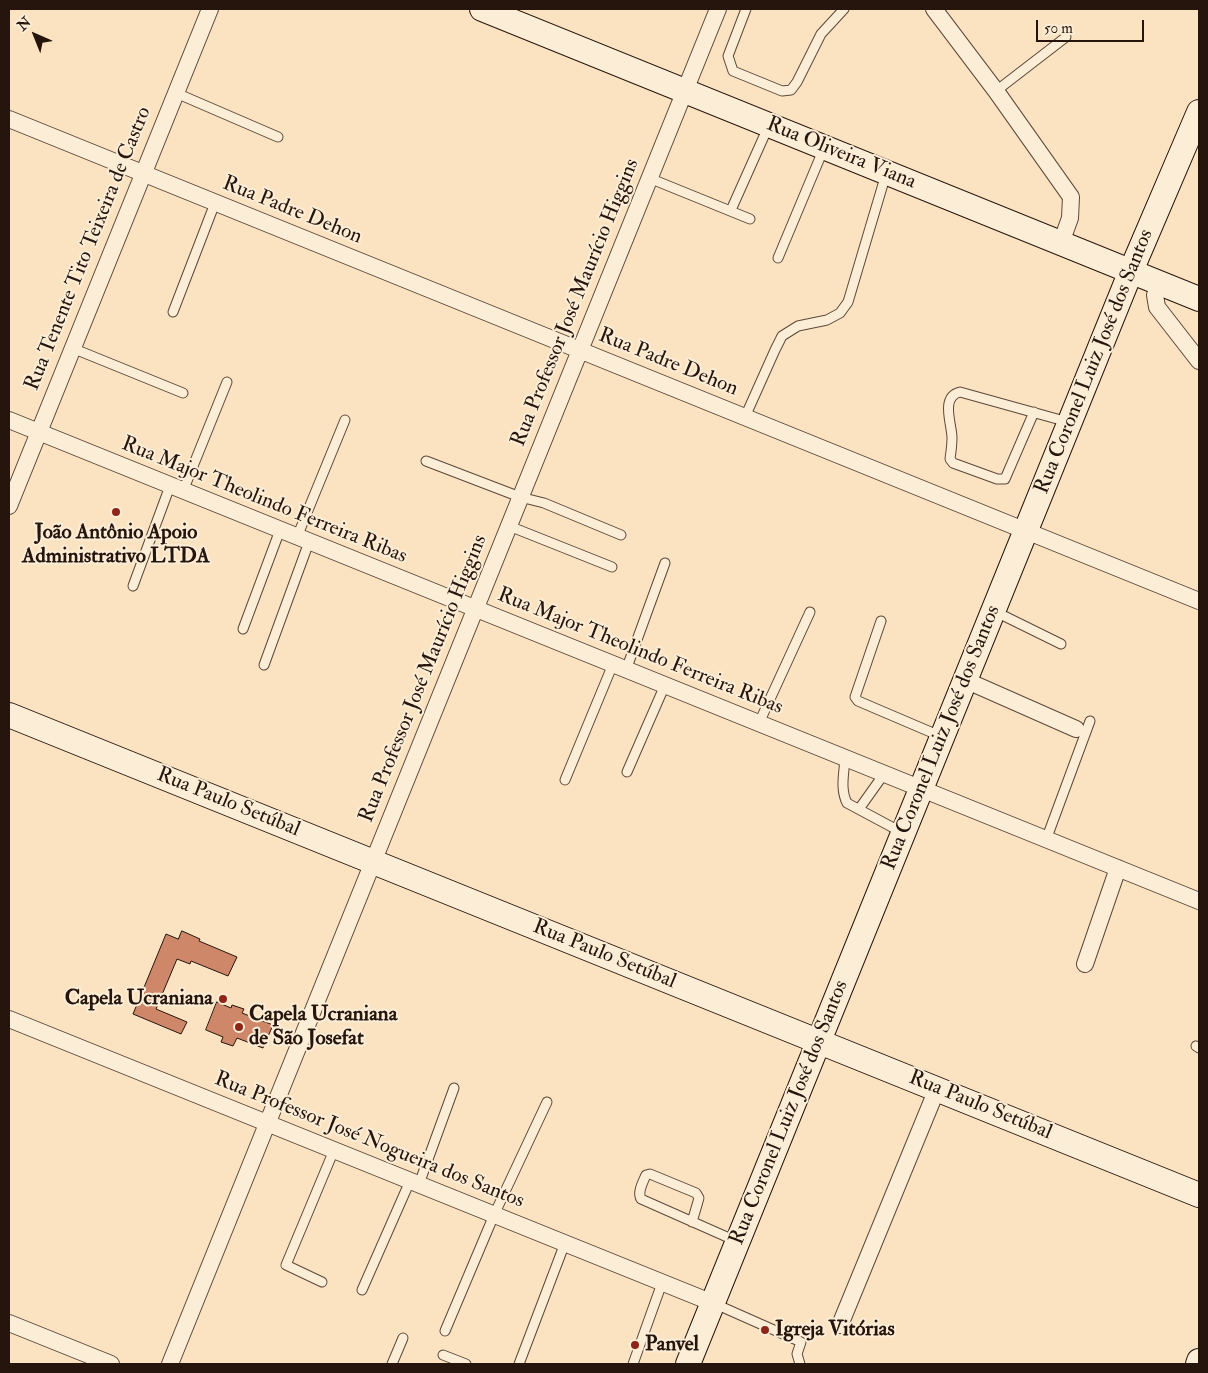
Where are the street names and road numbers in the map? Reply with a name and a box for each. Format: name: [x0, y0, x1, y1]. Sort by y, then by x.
street label: Rua Tenente Tito Teixeira de Castro: [20, 103, 158, 395]
street label: Rua Oliveira Viana: [762, 113, 920, 195]
street label: Rua Professor José Maurício Higgins: [507, 155, 645, 451]
street label: Rua Padre Dehon: [219, 172, 365, 250]
street label: Rua Coronel Luiz José dos Santos: [1030, 226, 1160, 498]
street label: Rua Padre Dehon: [595, 324, 741, 402]
street label: Rua Major Theolindo Ferreira Ribas: [118, 432, 410, 570]
street label: Rua Professor José Maurício Higgins: [355, 531, 493, 827]
street label: Rua Major Theolindo Ferreira Ribas: [494, 583, 786, 721]
street label: Rua Coronel Luiz José dos Santos: [877, 602, 1007, 874]
street label: Rua Paulo Setúbal: [153, 763, 303, 843]
street label: Rua Paulo Setúbal: [529, 915, 679, 995]
street label: Rua Coronel Luiz José dos Santos: [725, 977, 855, 1249]
street label: Rua Paulo Setúbal: [905, 1066, 1055, 1146]
street label: Rua Professor José Nogueira dos Santos: [211, 1067, 527, 1215]

